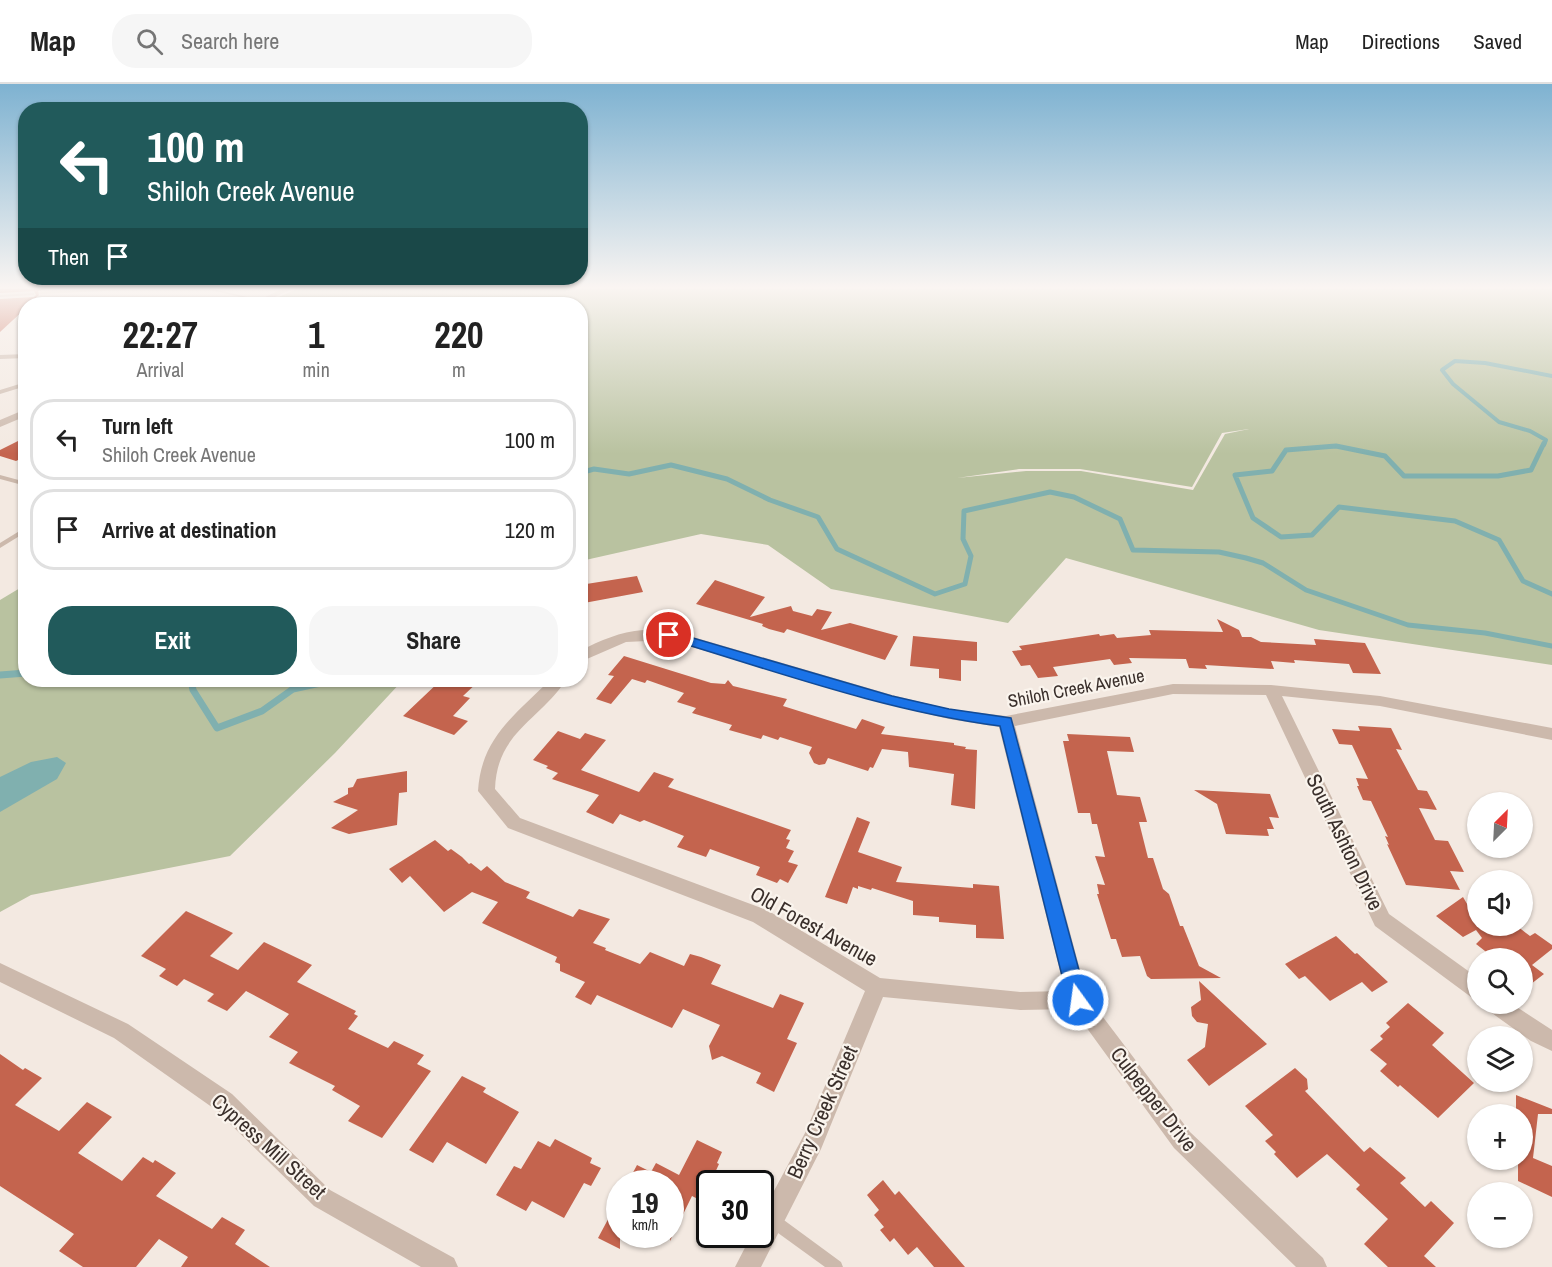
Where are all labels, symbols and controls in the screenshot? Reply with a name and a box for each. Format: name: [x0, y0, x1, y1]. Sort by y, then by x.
search box: [112, 14, 532, 68]
text: Map: [30, 22, 76, 60]
icon: search: [133, 25, 166, 58]
text: Search here: [181, 26, 279, 56]
text: Map: [1295, 27, 1329, 56]
text: Directions: [1362, 27, 1440, 56]
text: Saved: [1473, 27, 1522, 56]
text: 100 m: [147, 119, 245, 175]
icon: left: [48, 126, 126, 204]
text: Shiloh Creek Avenue: [147, 173, 355, 209]
icon: arrive: [101, 240, 134, 273]
text: Then: [48, 242, 89, 272]
text: 22:27: [122, 311, 198, 359]
text: 1: [308, 311, 324, 359]
text: 220: [434, 311, 484, 359]
text: Arrival: [137, 356, 184, 383]
text: min: [302, 356, 330, 383]
text: m: [452, 356, 466, 383]
text: Turn left: [102, 411, 173, 441]
icon: left: [51, 423, 84, 456]
text: 100 m: [505, 425, 555, 455]
text: Shiloh Creek Avenue: [102, 441, 256, 468]
icon: arrive: [51, 513, 84, 546]
text: Arrive at destination: [102, 515, 276, 545]
text: 120 m: [505, 515, 555, 545]
button: Exit: [48, 606, 297, 675]
button: Share: [309, 606, 558, 675]
pin: [643, 609, 694, 660]
icon: arrive: [652, 618, 685, 651]
street label: Shiloh Creek Avenue: [1006, 663, 1146, 713]
street label: South Ashton Drive: [1299, 769, 1391, 915]
north arrow: [1467, 792, 1533, 858]
map controls: [1467, 792, 1533, 1248]
button: sound: [1467, 870, 1533, 936]
street label: Old Forest Avenue: [745, 879, 883, 973]
button: search: [1467, 948, 1533, 1014]
position arrow: [1046, 968, 1110, 1032]
button: layers: [1467, 1026, 1533, 1092]
street label: Berry Creek Street: [780, 1041, 864, 1183]
street label: Culpepper Drive: [1104, 1041, 1204, 1157]
street label: Cypress Mill Street: [205, 1087, 333, 1206]
button: +: [1467, 1104, 1533, 1170]
speed limit sign: 30: [696, 1170, 774, 1248]
text: 19: [631, 1182, 659, 1222]
button: −: [1467, 1182, 1533, 1248]
text: km/h: [632, 1214, 658, 1235]

